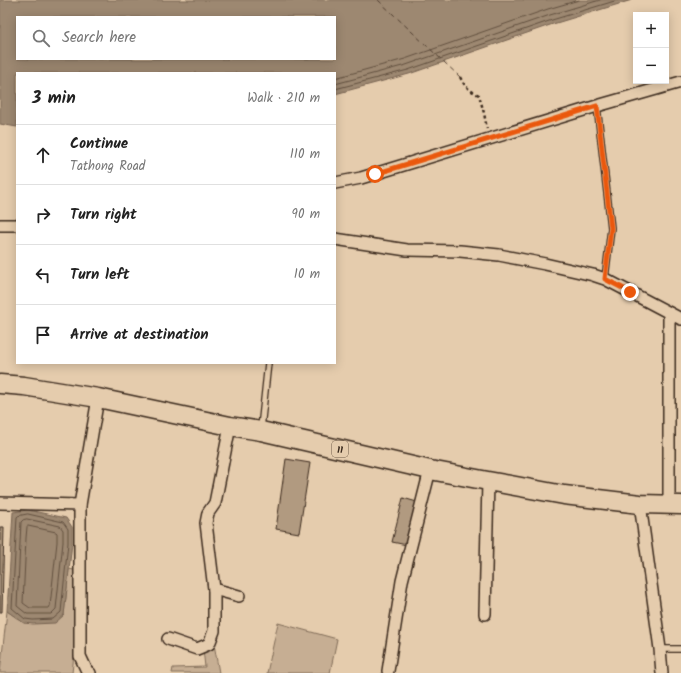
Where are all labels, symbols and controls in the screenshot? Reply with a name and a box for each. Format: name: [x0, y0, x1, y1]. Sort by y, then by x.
map controls: [633, 12, 669, 84]
button: +: [633, 12, 669, 48]
search box: [16, 16, 336, 60]
text: Search here: [62, 26, 136, 50]
icon: search: [30, 27, 52, 49]
button: −: [633, 48, 669, 84]
text: 3 min: [32, 85, 76, 112]
text: Walk · 210 m: [247, 88, 320, 109]
text: Continue: [70, 132, 128, 156]
icon: ahead: [32, 144, 54, 166]
text: 110 m: [290, 144, 320, 165]
text: Tathong Road: [70, 156, 145, 177]
route start: [366, 165, 384, 183]
text: Turn right: [70, 203, 137, 227]
icon: right: [32, 204, 54, 226]
text: 90 m: [292, 204, 320, 225]
text: Turn left: [70, 263, 130, 287]
icon: left: [32, 264, 54, 286]
text: 10 m: [294, 264, 320, 285]
route end: [621, 283, 639, 301]
text: Arrive at destination: [70, 323, 209, 347]
icon: arrive: [32, 324, 54, 346]
road number: 11: [332, 441, 348, 457]

